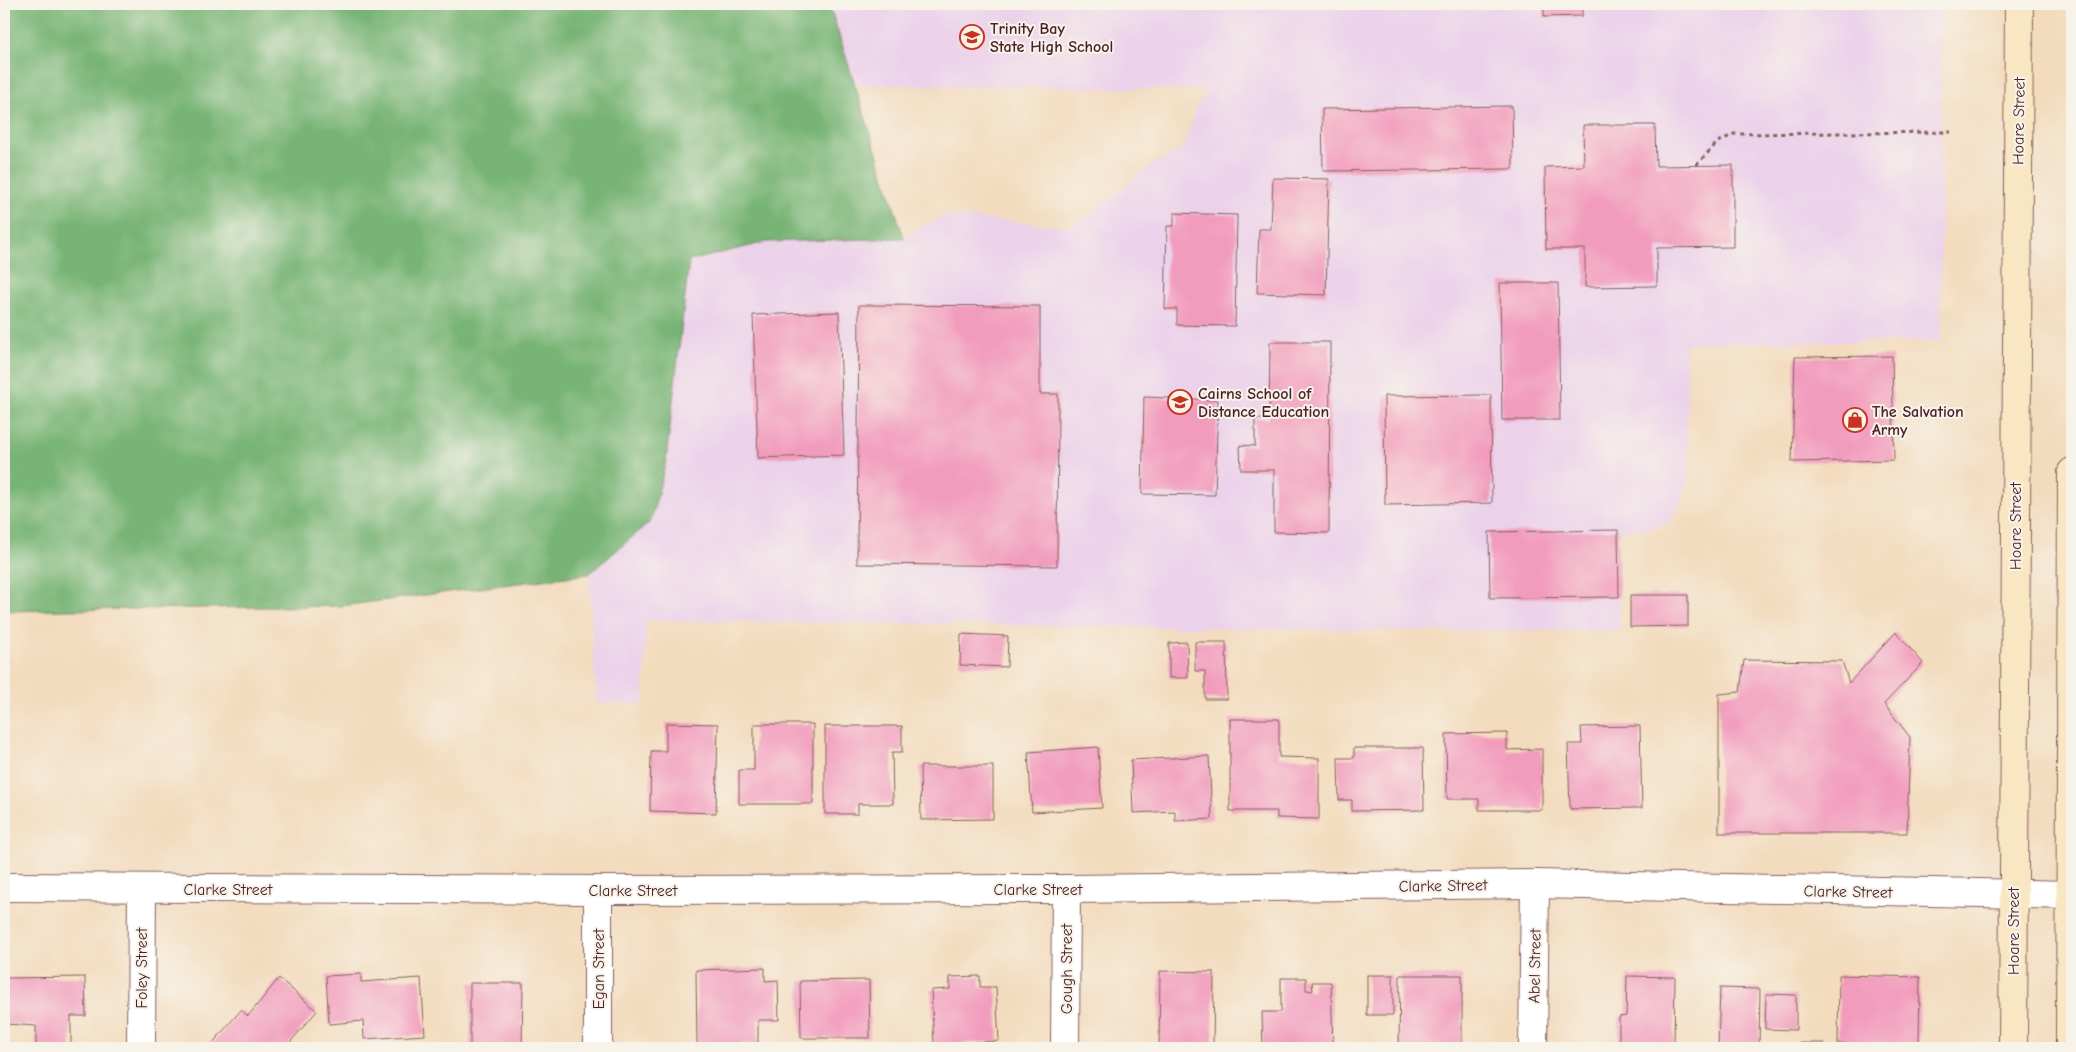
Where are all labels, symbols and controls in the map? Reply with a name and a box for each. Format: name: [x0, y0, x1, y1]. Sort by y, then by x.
place label: Trinity Bay State High School: [990, 20, 1113, 56]
school or university icon: Trinity Bay State High School: [959, 24, 985, 50]
street label: Hoare Street: [2009, 77, 2029, 165]
place label: Cairns School of Distance Education: [1198, 385, 1329, 421]
school or university icon: Cairns School of Distance Education: [1167, 389, 1193, 415]
place label: The Salvation Army: [1872, 403, 1964, 439]
shop icon: The Salvation Army: [1842, 407, 1868, 433]
street label: Hoare Street: [2007, 482, 2025, 570]
street label: Clarke Street: [1398, 876, 1488, 896]
street label: Clarke Street: [184, 881, 273, 899]
street label: Clarke Street: [994, 881, 1083, 899]
street label: Clarke Street: [589, 882, 678, 900]
street label: Clarke Street: [1803, 882, 1893, 902]
street label: Hoare Street: [2005, 887, 2023, 975]
street label: Gough Street: [1058, 923, 1076, 1014]
street label: Foley Street: [133, 927, 151, 1008]
street label: Egan Street: [590, 928, 608, 1009]
street label: Abel Street: [1525, 928, 1545, 1004]

